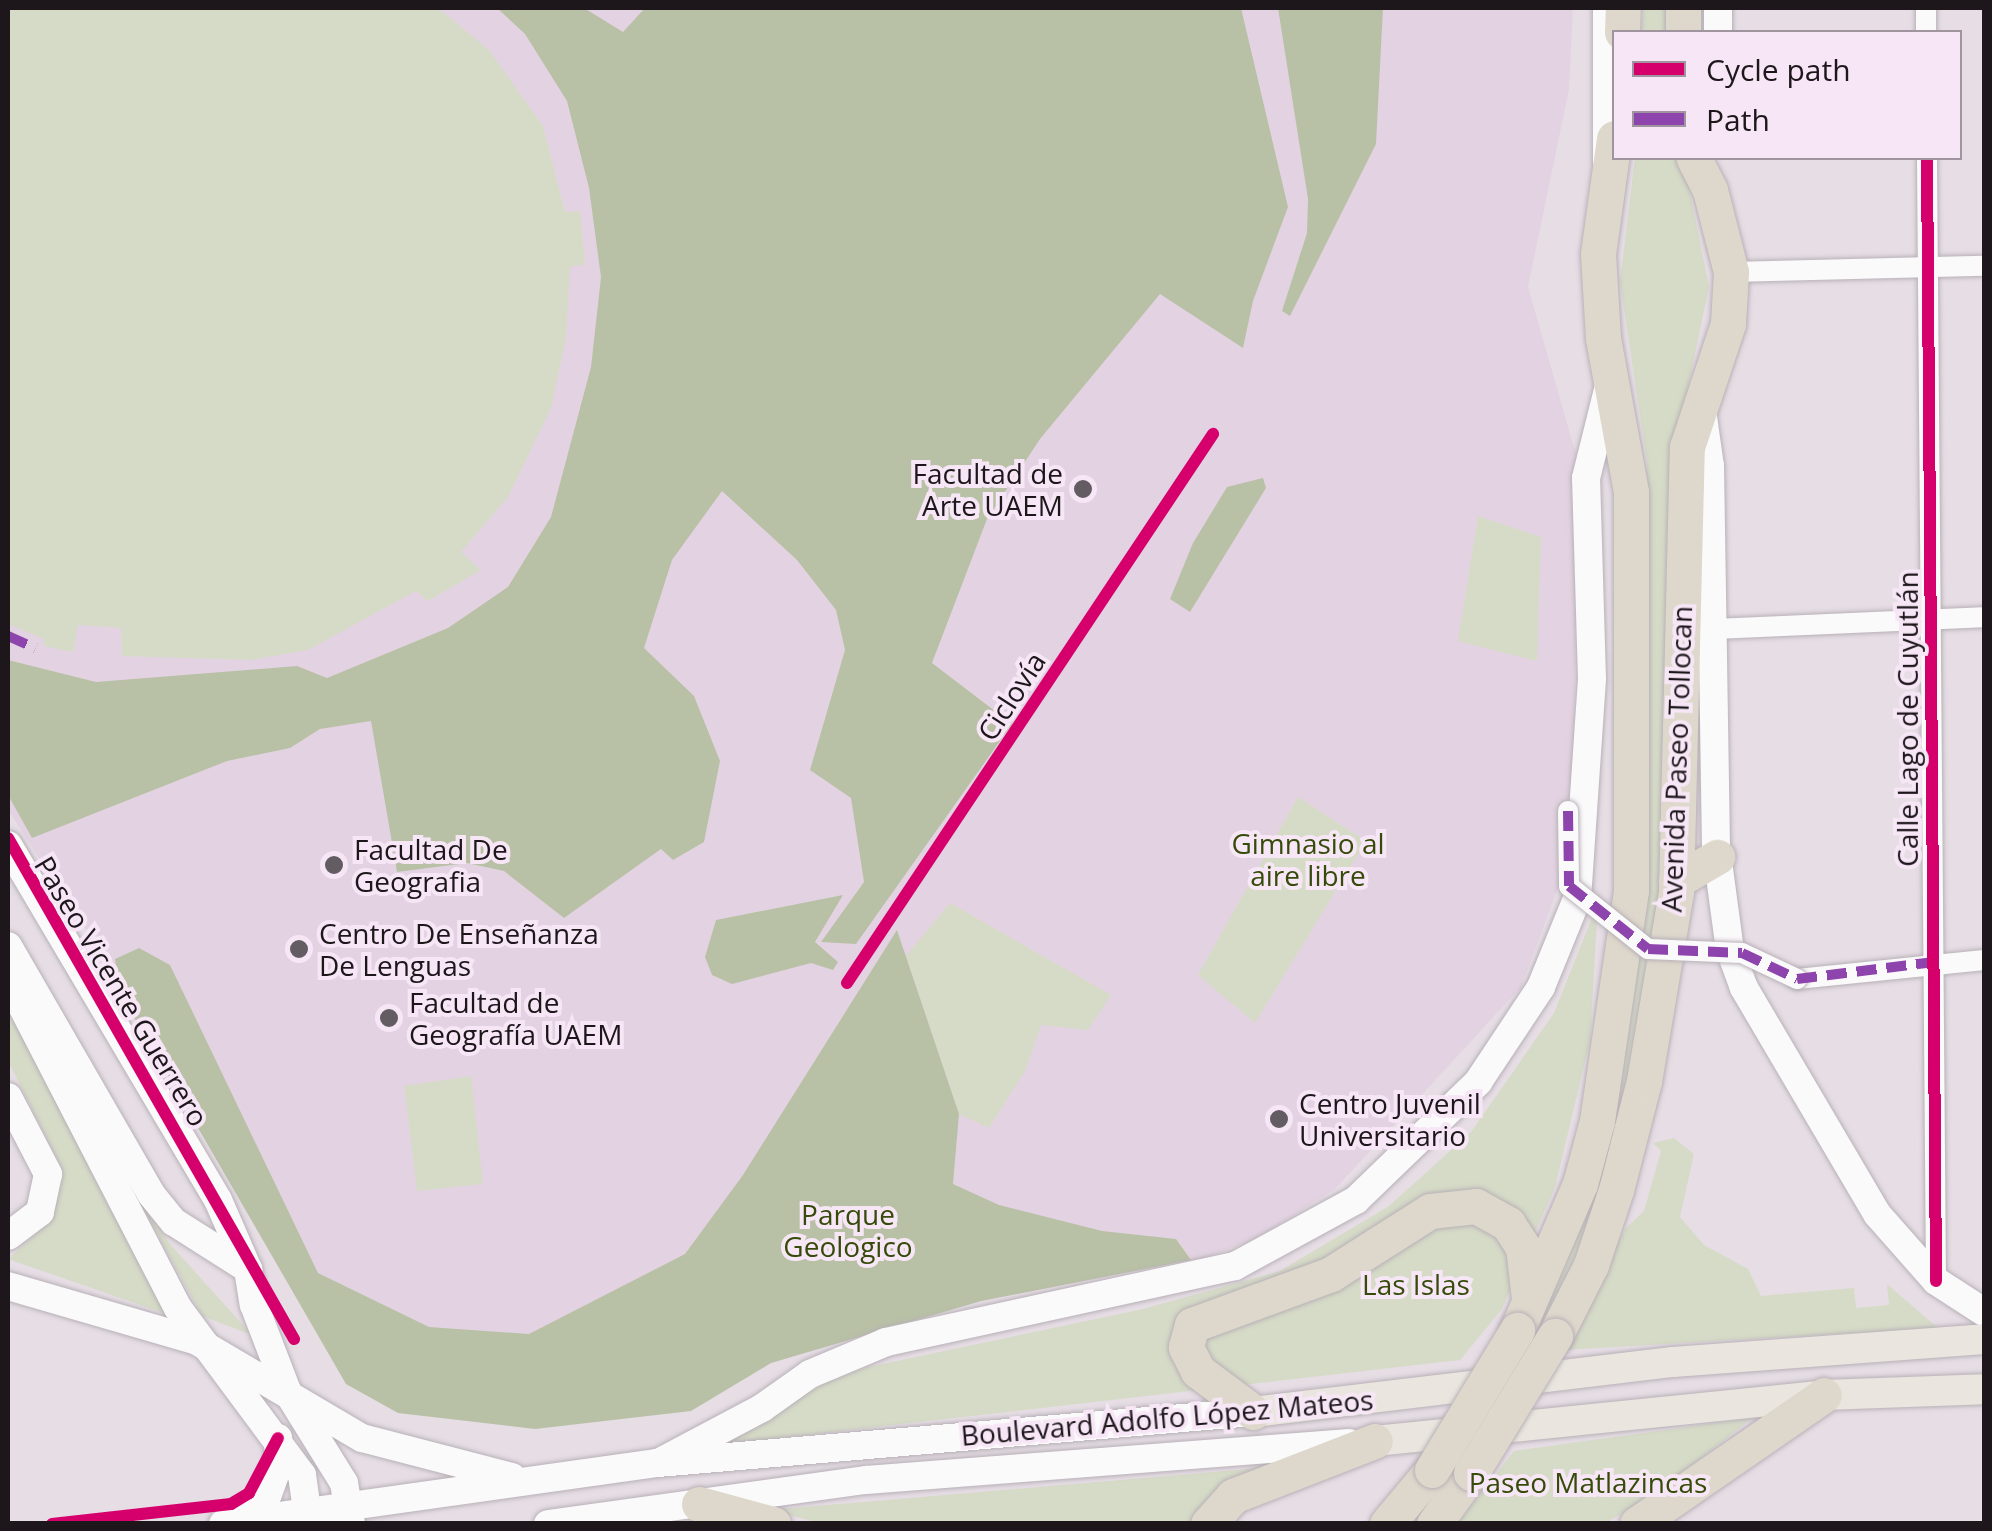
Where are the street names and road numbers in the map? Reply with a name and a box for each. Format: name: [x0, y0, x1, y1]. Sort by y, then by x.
street label: Calle Lago de Cuyutlán: [1890, 571, 1924, 867]
street label: Avenida Paseo Tollocan: [1654, 605, 1698, 913]
street label: Ciclovía: [970, 645, 1052, 747]
street label: Paseo Vicente Guerrero: [28, 850, 216, 1132]
street label: Boulevard Adolfo López Mateos: [959, 1382, 1375, 1452]

